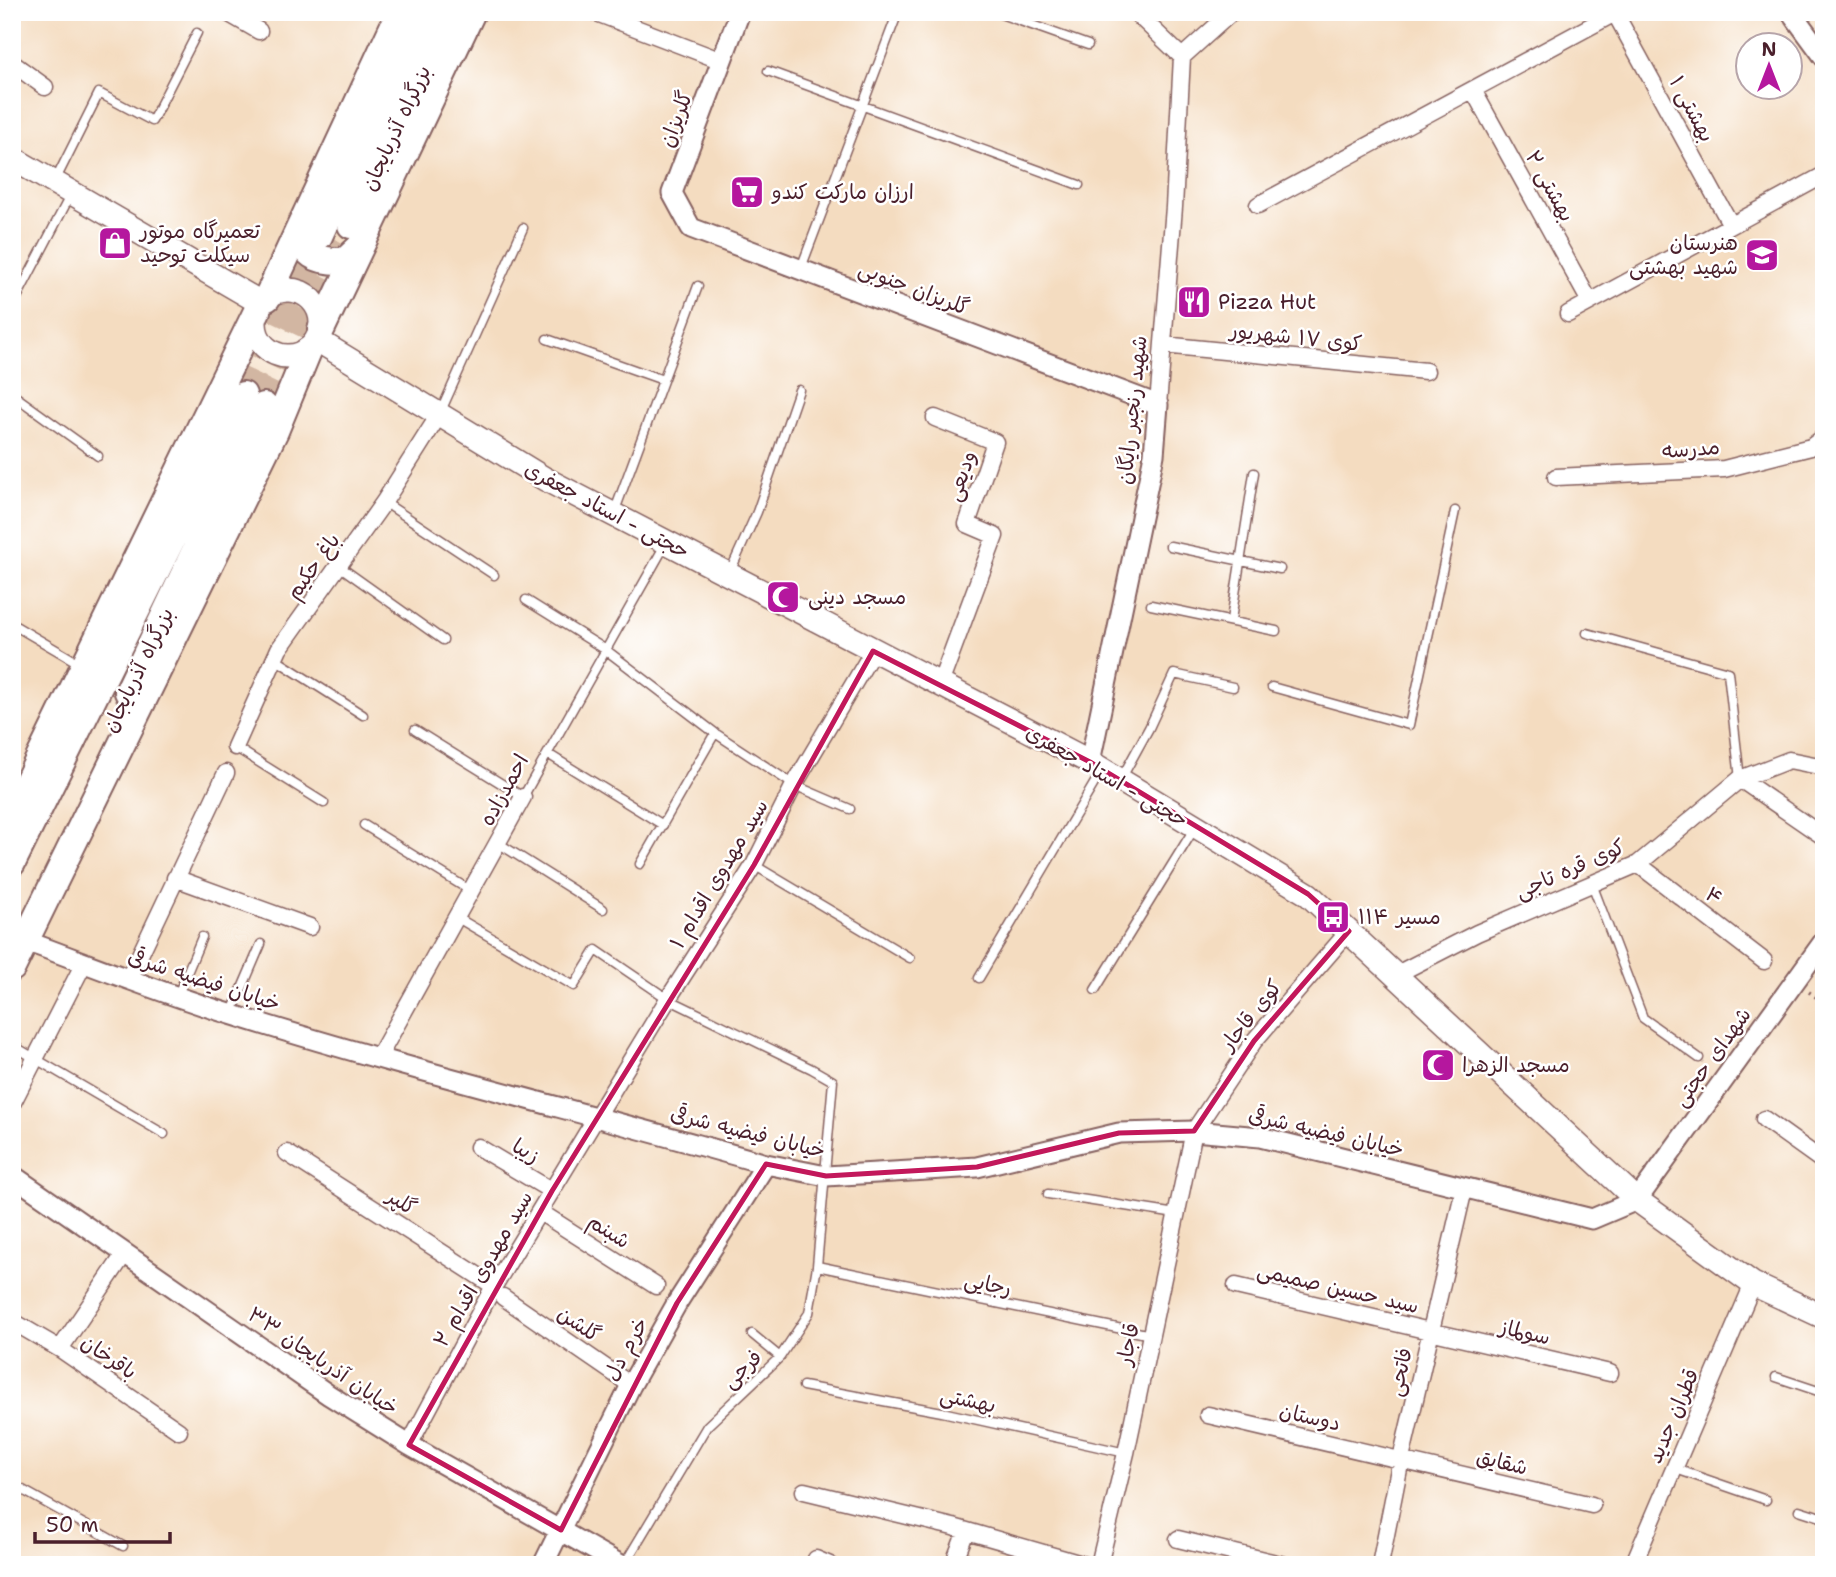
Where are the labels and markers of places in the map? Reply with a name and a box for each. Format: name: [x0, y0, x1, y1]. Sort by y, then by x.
supermarket icon: ارزان مارکت کندو: [728, 173, 766, 211]
place label: ارزان مارکت کندو: [771, 178, 914, 206]
place label: تعمیرگاه موتور سیکلت توحید: [138, 217, 261, 269]
shop icon: تعمیرگاه موتور سیکلت توحید: [96, 224, 134, 262]
place label: هنرستان شهید بهشتی: [1629, 229, 1738, 281]
school or university icon: هنرستان شهید بهشتی: [1743, 236, 1781, 274]
restaurant icon: Pizza Hut: [1175, 283, 1213, 321]
place label: Pizza Hut: [1218, 288, 1316, 316]
mosque icon: مسجد دینی: [764, 578, 802, 616]
place label: مسجد دینی: [808, 583, 906, 611]
bus stop icon: مسیر ۱۱۴: [1314, 898, 1352, 936]
place label: مسیر ۱۱۴: [1358, 903, 1441, 931]
mosque icon: مسجد الزهرا: [1419, 1046, 1457, 1084]
place label: مسجد الزهرا: [1462, 1051, 1570, 1079]

